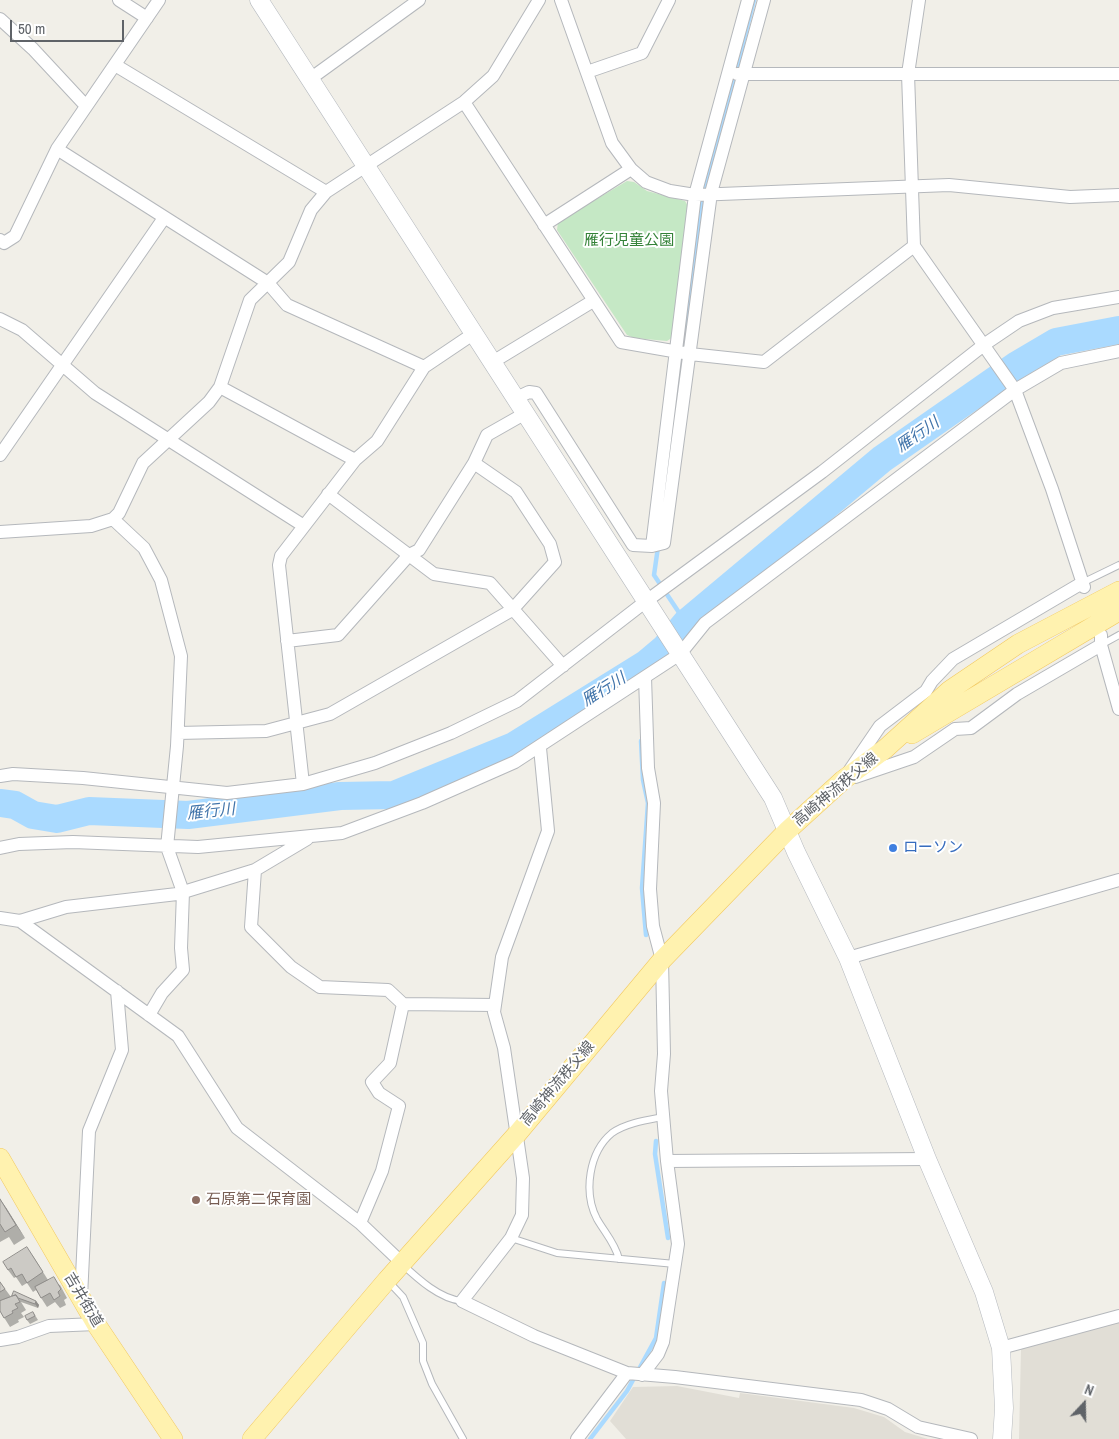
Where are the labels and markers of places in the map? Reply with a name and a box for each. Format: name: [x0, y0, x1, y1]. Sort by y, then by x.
place label: ローソン: [903, 839, 963, 857]
marker: ローソン: [887, 842, 899, 854]
place label: 石原第二保育園: [206, 1191, 311, 1209]
marker: 石原第二保育園: [190, 1194, 202, 1206]

